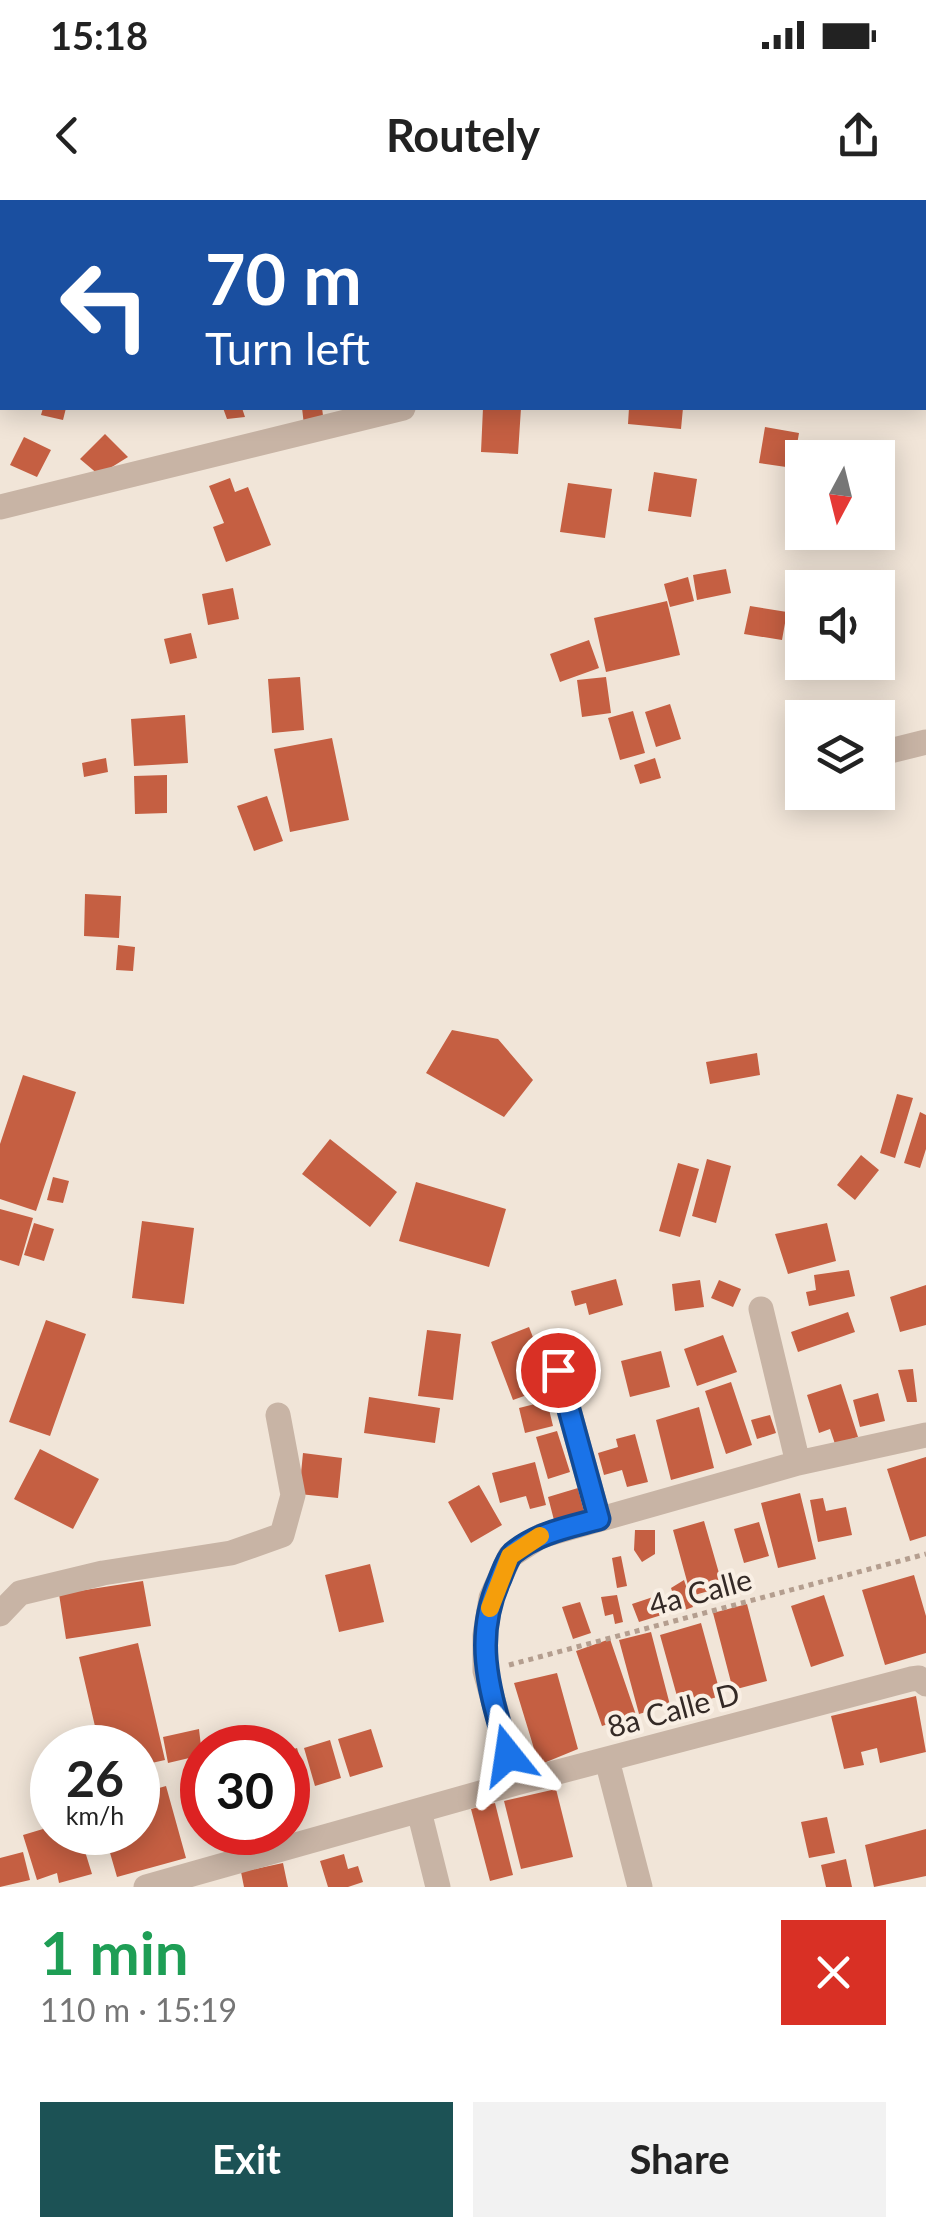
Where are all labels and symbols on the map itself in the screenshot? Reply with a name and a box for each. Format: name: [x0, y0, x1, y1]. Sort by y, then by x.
north arrow: [785, 440, 895, 550]
pin: [516, 1328, 601, 1413]
street label: 4a Calle: [645, 1560, 755, 1622]
street label: 8a Calle D: [603, 1674, 743, 1744]
position arrow: [456, 1703, 560, 1807]
speed limit sign: 30: [180, 1725, 310, 1855]

